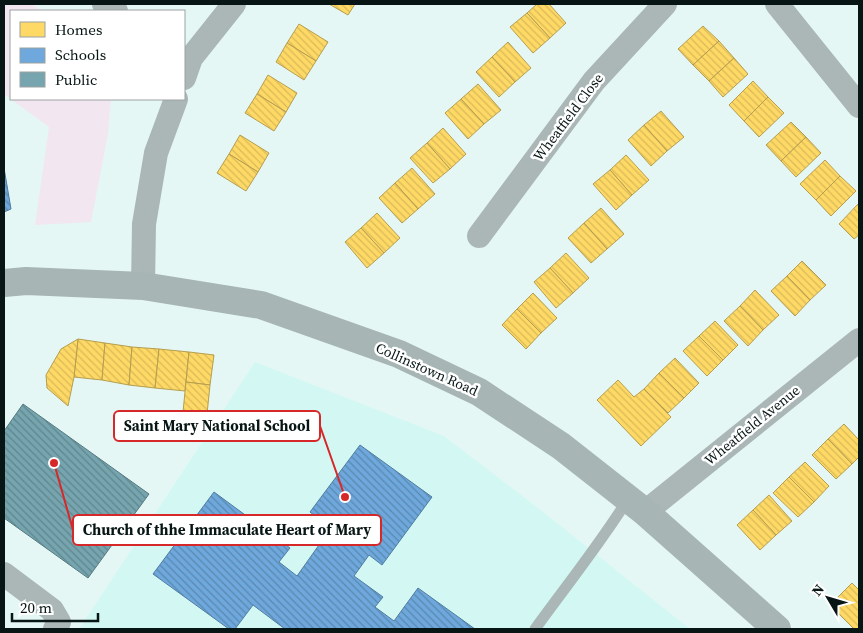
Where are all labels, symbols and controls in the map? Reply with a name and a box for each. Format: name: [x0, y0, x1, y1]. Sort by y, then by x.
legend: [10, 10, 185, 100]
text: Homes: [55, 19, 102, 40]
text: Schools: [55, 44, 106, 65]
text: Public: [55, 69, 97, 90]
street label: Wheatfield Close: [528, 69, 608, 165]
street label: Collinstown Road: [373, 338, 481, 401]
street label: Wheatfield Avenue: [700, 380, 804, 470]
callout: Saint Mary National School: [114, 411, 320, 441]
text: Saint Mary National School: [124, 415, 310, 436]
callout: Church of thhe Immaculate Heart of Mary: [73, 515, 381, 545]
text: Church of thhe Immaculate Heart of Mary: [83, 519, 371, 540]
north arrow: [803, 573, 853, 623]
text: N: [807, 580, 829, 600]
scale bar: [12, 590, 99, 622]
text: 20 m: [20, 597, 52, 618]

